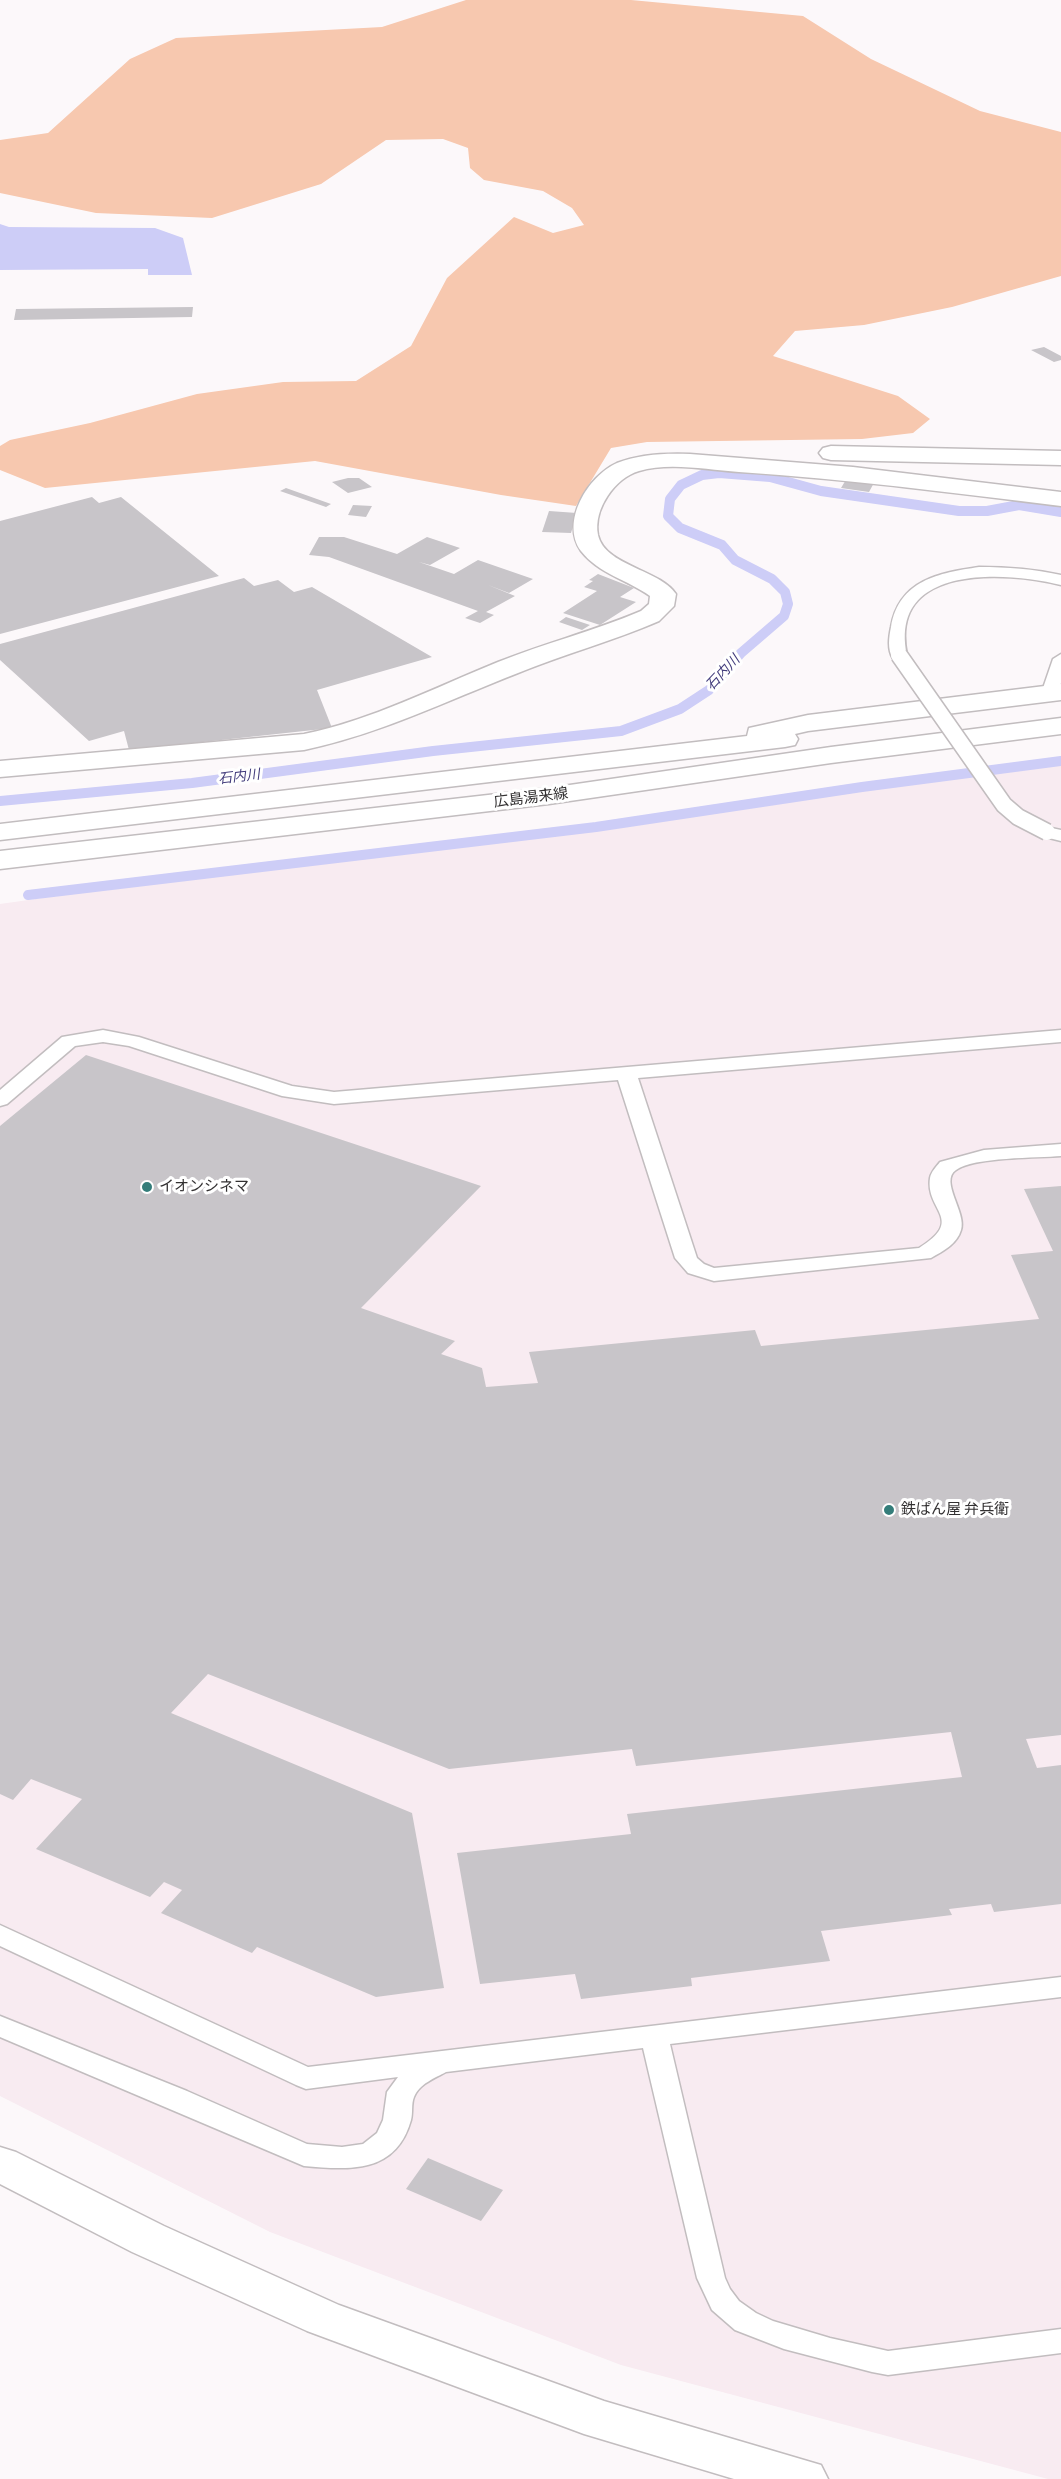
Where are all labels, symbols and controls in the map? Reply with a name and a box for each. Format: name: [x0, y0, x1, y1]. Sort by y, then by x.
water label: 石内川: [703, 652, 743, 694]
water label: 石内川: [217, 766, 261, 788]
street label: 広島湯来線: [493, 784, 569, 812]
place label: イオンシネマ: [159, 1178, 249, 1196]
marker: イオンシネマ: [140, 1180, 154, 1194]
place label: 鉄ぱん屋 弁兵衛: [901, 1501, 1009, 1519]
marker: 鉄ぱん屋 弁兵衛: [882, 1503, 896, 1517]

